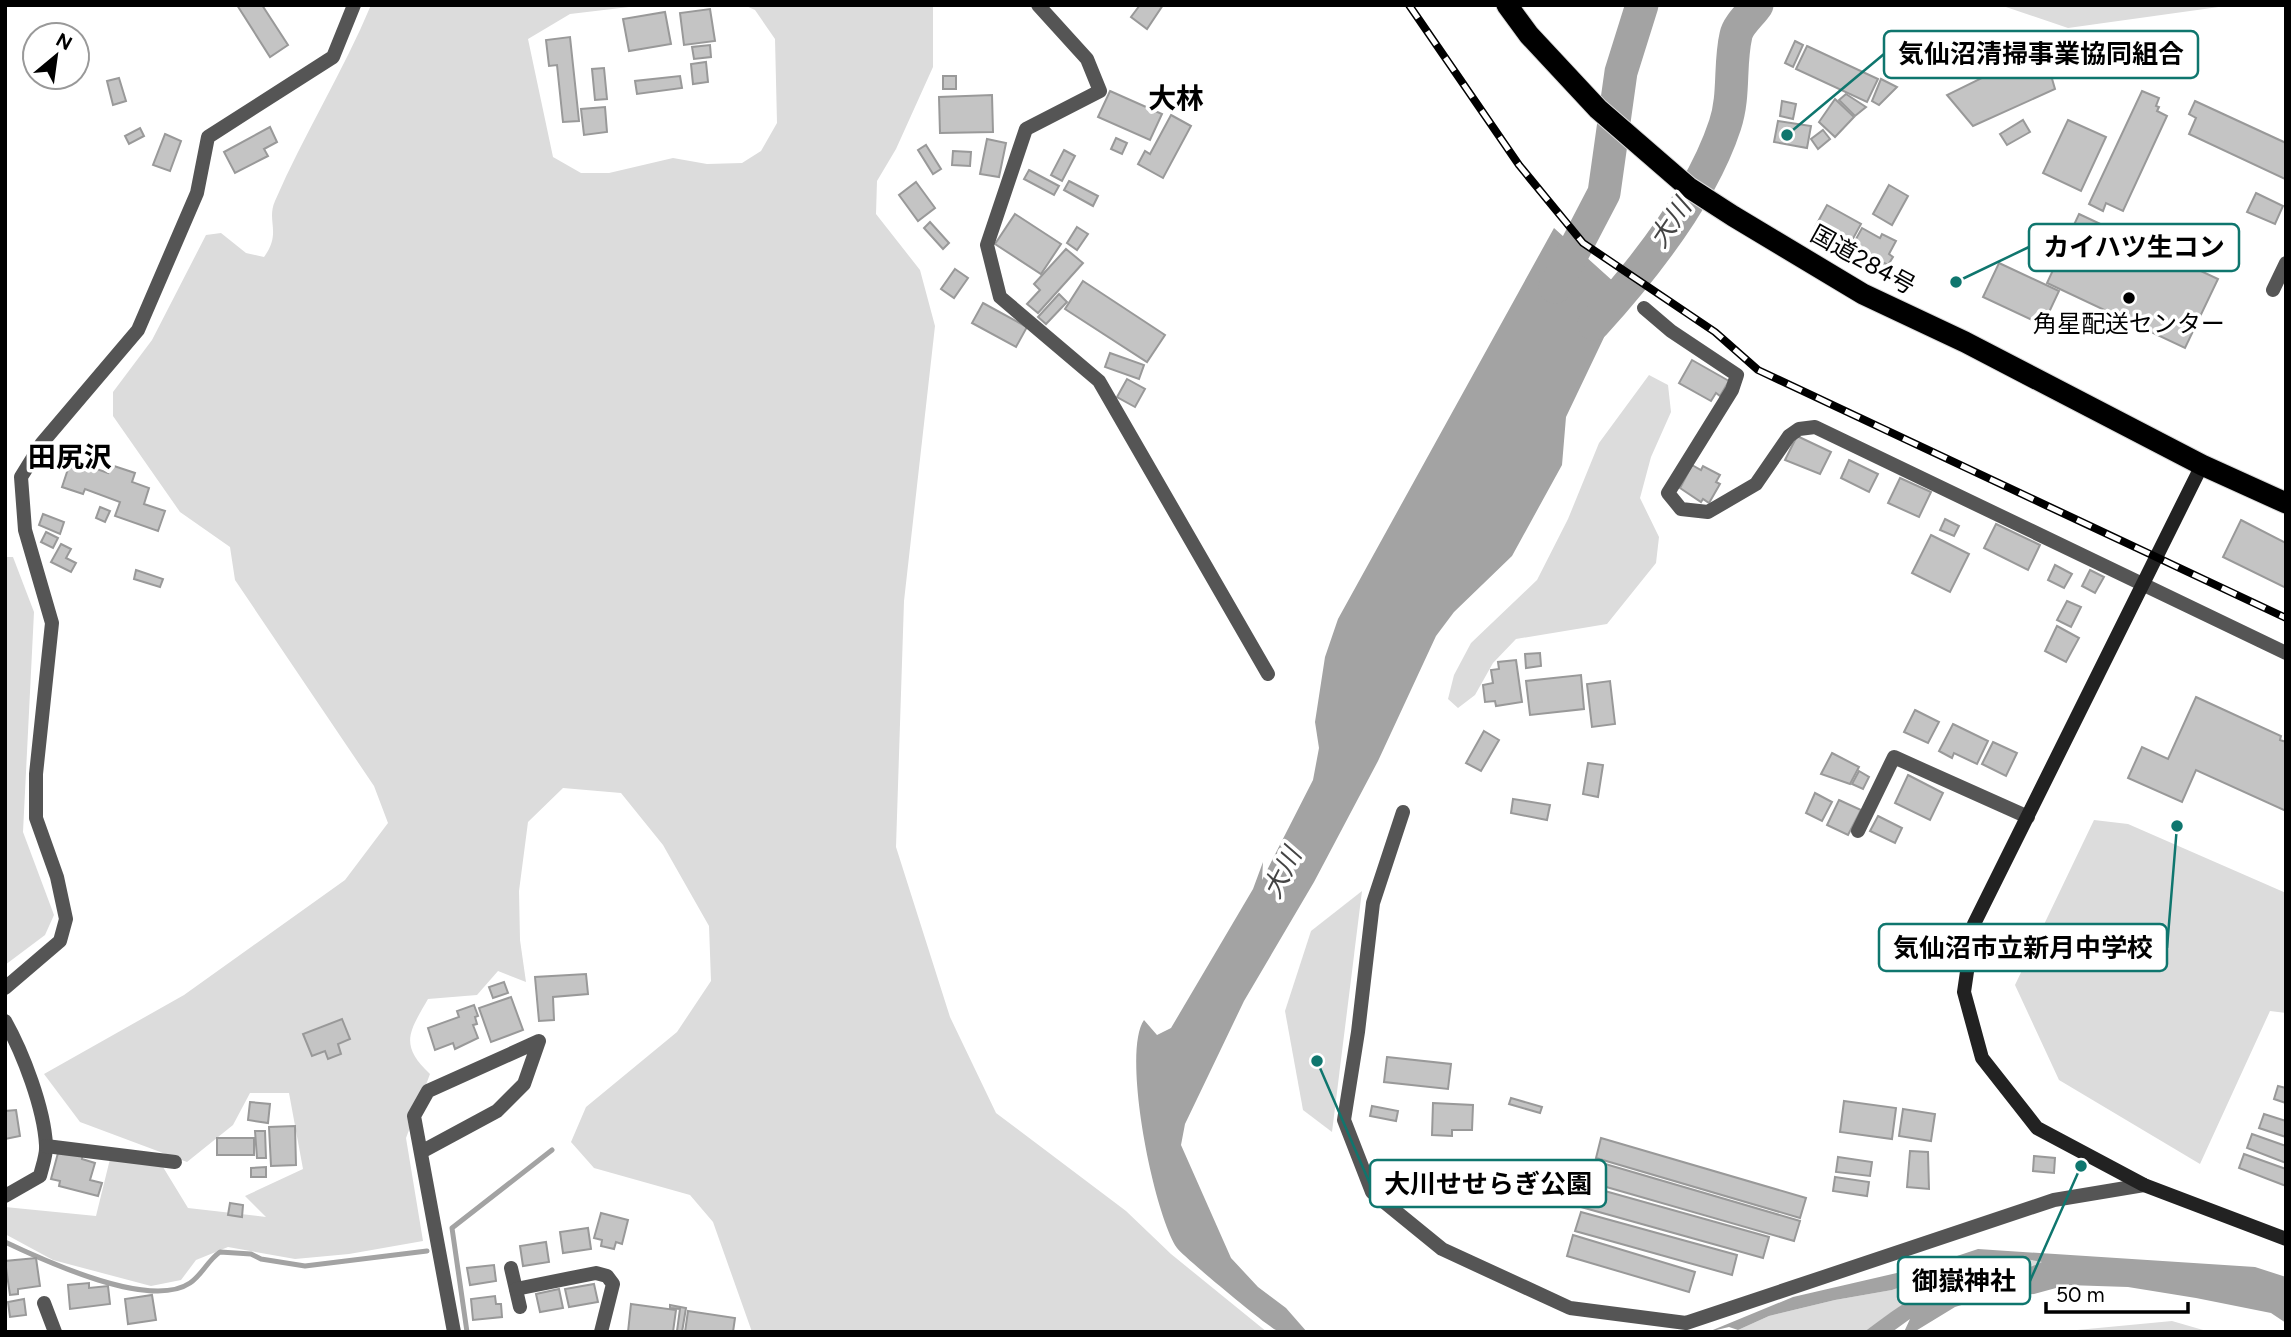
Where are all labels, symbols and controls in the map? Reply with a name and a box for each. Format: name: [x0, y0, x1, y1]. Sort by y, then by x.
north arrow: [21, 21, 91, 91]
text: N: [52, 28, 76, 55]
callout: 気仙沼清掃事業協同組合: [1884, 31, 2198, 78]
text: 気仙沼清掃事業協同組合: [1898, 38, 2184, 70]
district label: 大林: [1148, 81, 1204, 115]
water label: 大川: [1642, 190, 1699, 254]
street label: 国道284号: [1806, 219, 1921, 300]
callout: カイハツ生コン: [2029, 224, 2239, 271]
text: カイハツ生コン: [2043, 231, 2225, 263]
marker: 角星配送センター: [2121, 290, 2137, 306]
place label: 角星配送センター: [2033, 309, 2225, 338]
district label: 田尻沢: [28, 440, 112, 474]
water label: 大川: [1256, 840, 1309, 903]
callout: 気仙沼市立新月中学校: [1879, 924, 2167, 971]
text: 気仙沼市立新月中学校: [1893, 932, 2153, 964]
callout: 大川せせらぎ公園: [1370, 1160, 1606, 1207]
text: 大川せせらぎ公園: [1384, 1168, 1592, 1200]
callout: 御嶽神社: [1898, 1257, 2030, 1304]
text: 御嶽神社: [1912, 1265, 2016, 1297]
scale bar: [2046, 1270, 2188, 1314]
text: 50 m: [2056, 1282, 2105, 1307]

